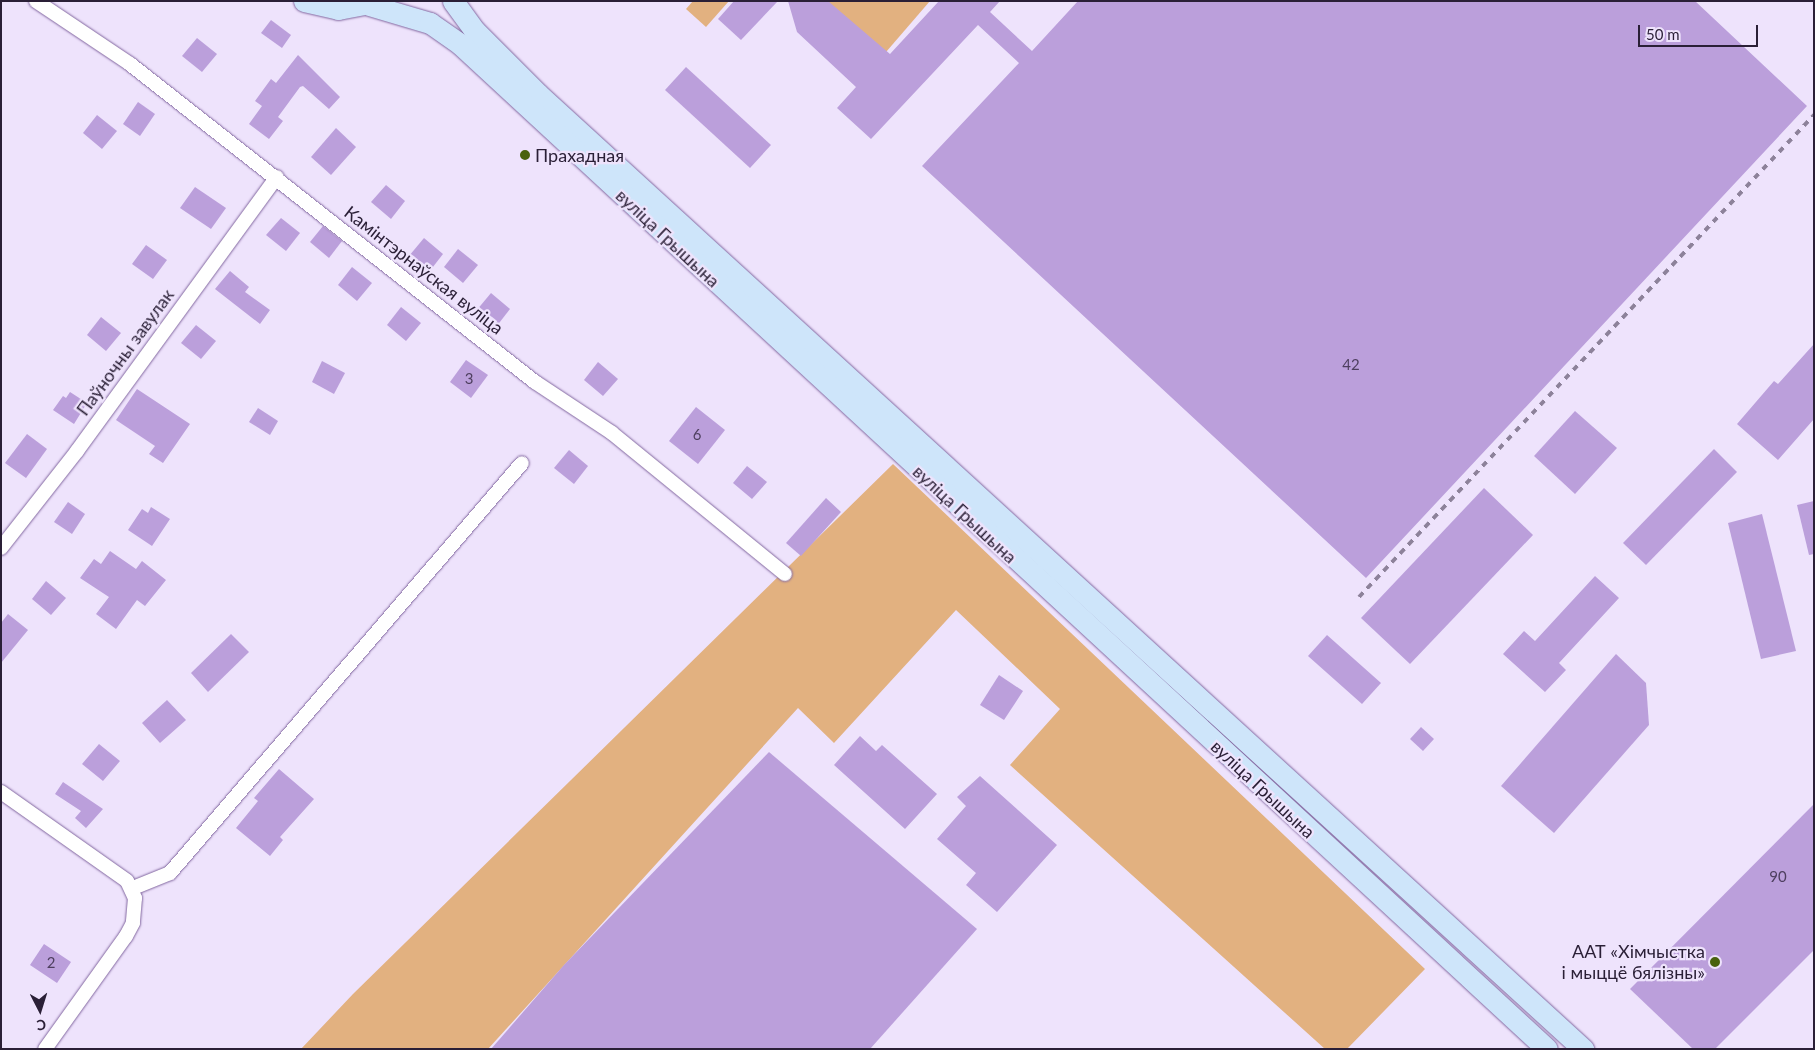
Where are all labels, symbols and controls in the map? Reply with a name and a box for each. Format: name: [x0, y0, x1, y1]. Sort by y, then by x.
scale bar: [1640, 15, 1760, 47]
text: 50 m: [1646, 25, 1680, 43]
place label: Прахадная: [535, 144, 624, 166]
marker: Прахадная: [519, 149, 531, 161]
street label: вуліца Грышына: [612, 184, 724, 292]
street label: Камінтэрнаўская вуліца: [340, 201, 508, 339]
street label: Паўночны завулак: [72, 284, 178, 420]
house number: 42: [1342, 356, 1360, 374]
house number: 3: [465, 370, 473, 388]
house number: 6: [693, 426, 701, 444]
street label: вуліца Грышына: [909, 460, 1021, 568]
street label: вуліца Грышына: [1207, 735, 1319, 843]
house number: 90: [1769, 868, 1787, 886]
place label: ААТ «Хімчыстка і мыццё бялізны»: [1562, 941, 1705, 984]
house number: 2: [47, 954, 55, 972]
marker: ААТ «Хімчыстка і мыццё бялізны»: [1709, 956, 1721, 968]
north arrow: [15, 985, 65, 1035]
text: С: [36, 1017, 47, 1034]

